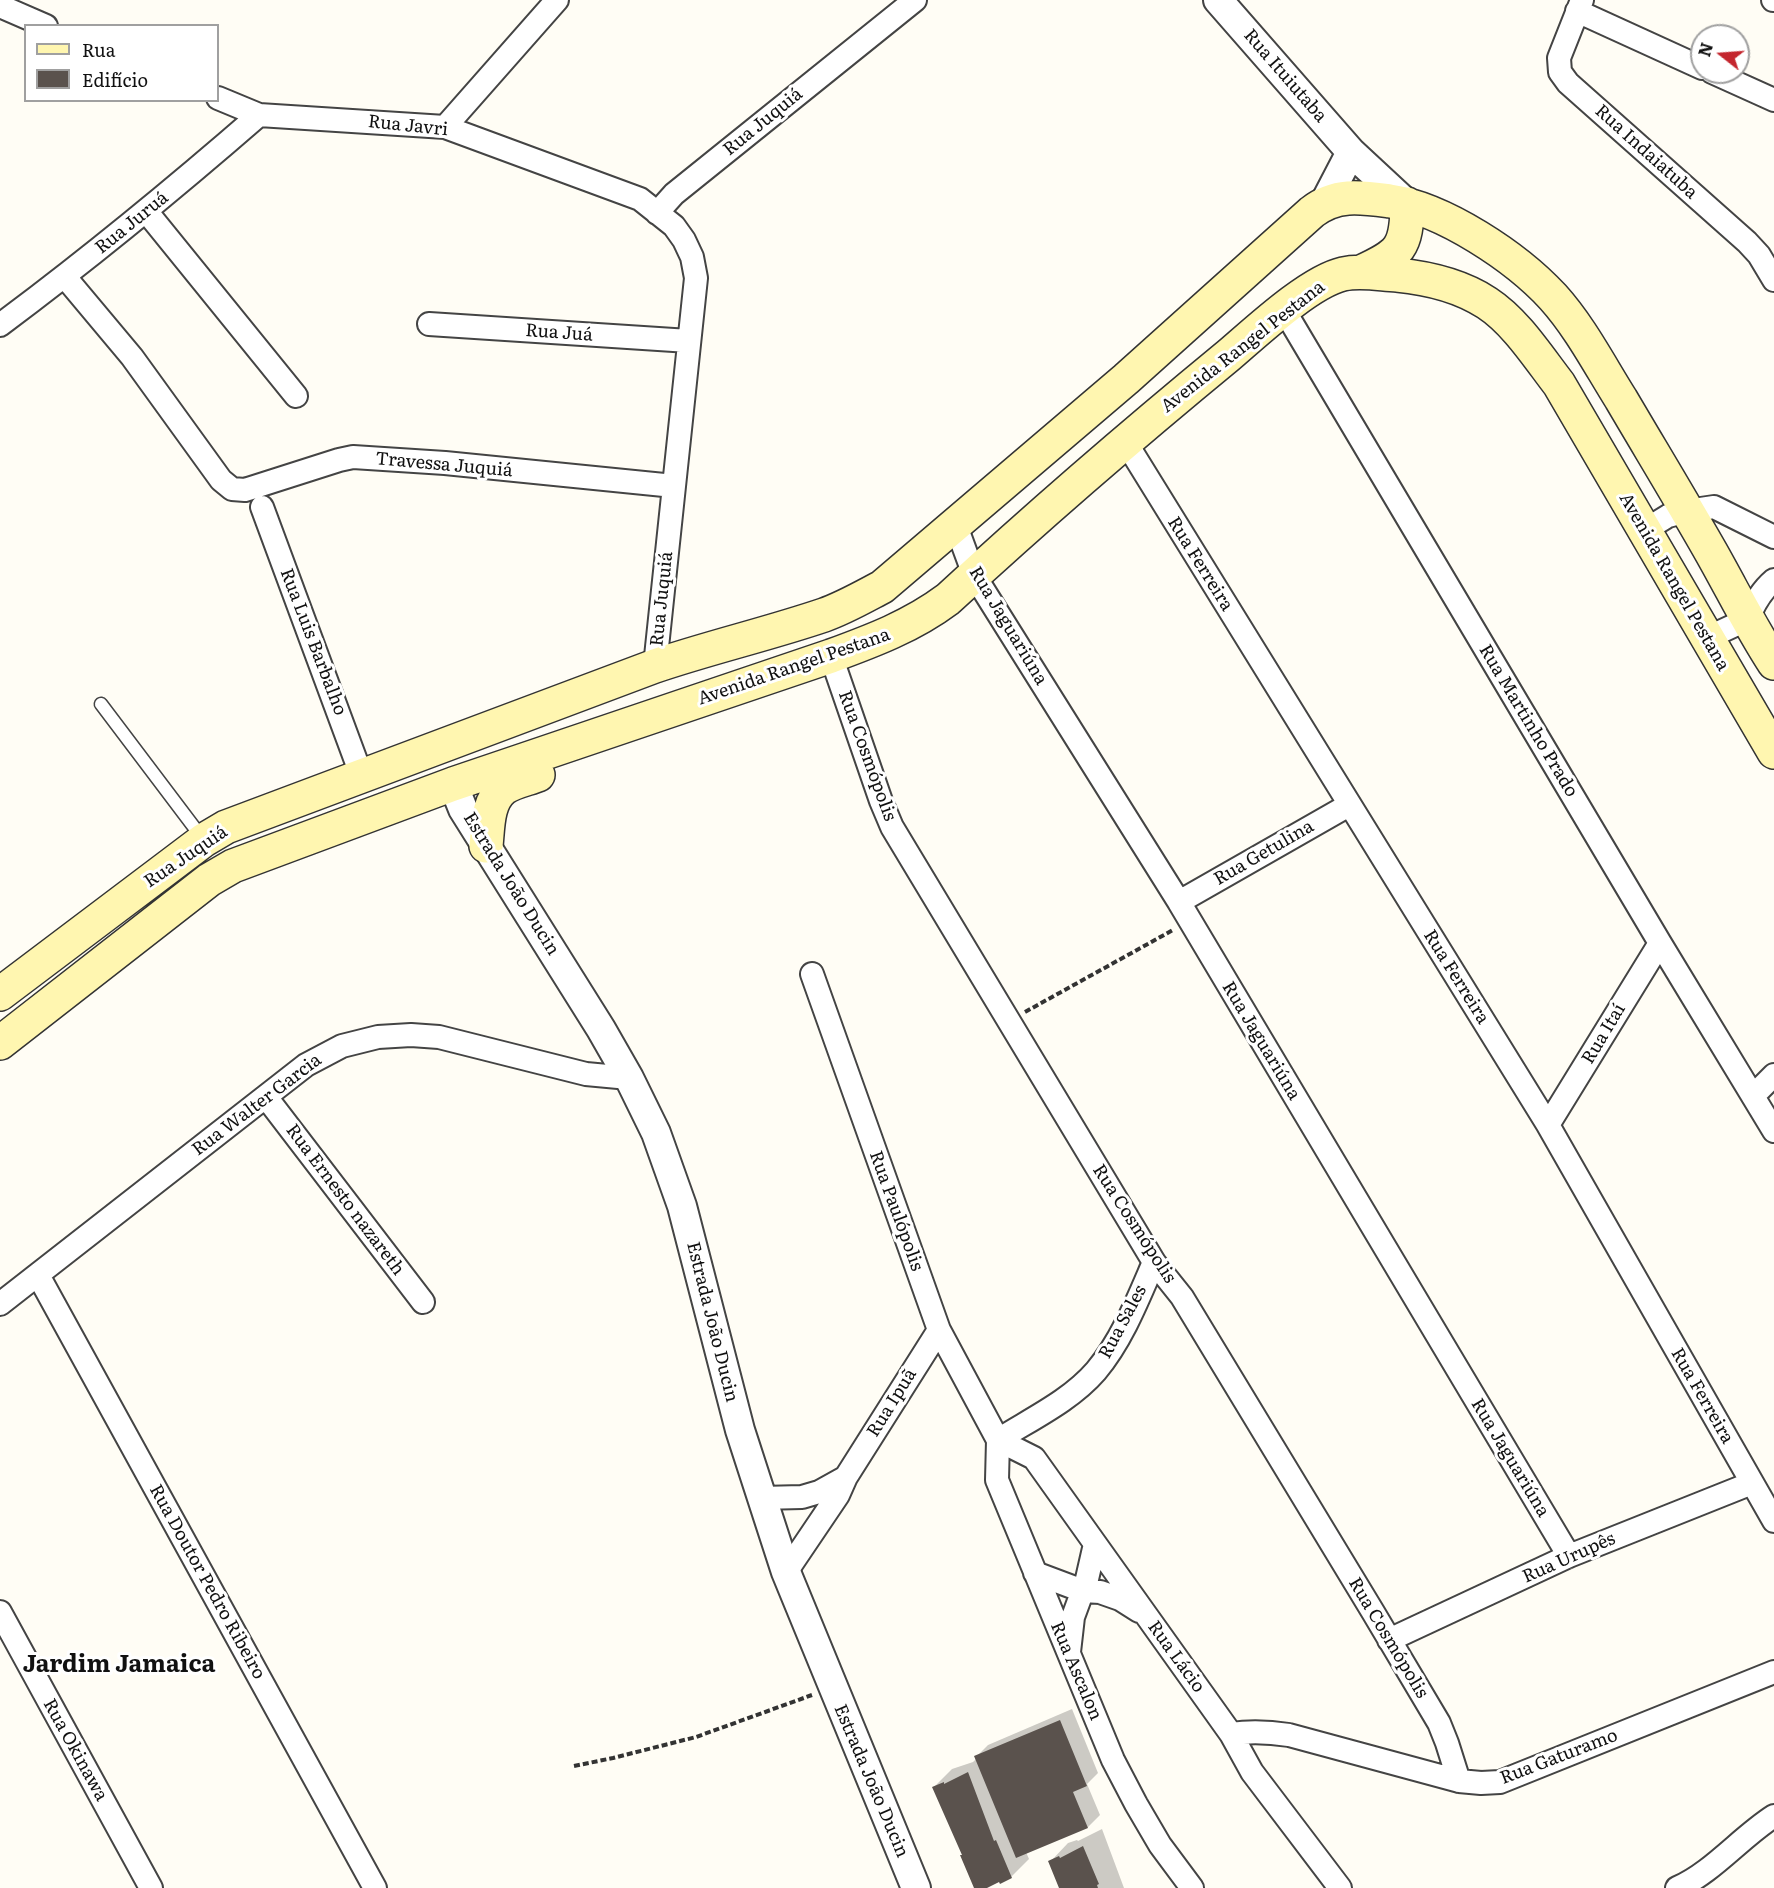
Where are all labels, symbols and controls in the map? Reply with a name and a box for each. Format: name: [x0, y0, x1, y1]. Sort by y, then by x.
legend: [24, 24, 219, 102]
north arrow: [1690, 24, 1750, 84]
street label: Rua Ituiutaba: [1239, 25, 1331, 127]
text: Rua: [82, 36, 115, 63]
text: N: [1691, 39, 1718, 59]
text: Edifício: [82, 66, 148, 93]
street label: Rua Juquiá: [719, 84, 807, 160]
street label: Rua Indaiatuba: [1590, 100, 1702, 204]
street label: Rua Javri: [367, 111, 449, 141]
street label: Rua Juruá: [91, 187, 173, 259]
street label: Avenida Rangel Pestana: [1157, 276, 1329, 418]
street label: Rua Juá: [525, 320, 593, 346]
street label: Travessa Juquiá: [374, 448, 514, 482]
street label: Avenida Rangel Pestana: [1614, 489, 1734, 675]
street label: Rua Ferreira: [1163, 513, 1237, 615]
street label: Rua Juquiá: [646, 550, 678, 648]
street label: Rua Jaguariúna: [964, 563, 1052, 689]
street label: Rua Luis Barbalho: [275, 565, 351, 719]
street label: Avenida Rangel Pestana: [695, 624, 893, 710]
street label: Rua Martinho Prado: [1474, 641, 1582, 801]
street label: Rua Cosmópolis: [833, 688, 901, 824]
street label: Estrada João Ducin: [458, 809, 564, 959]
street label: Rua Getulina: [1210, 816, 1318, 890]
street label: Rua Juquiá: [140, 821, 232, 893]
street label: Rua Ferreira: [1419, 926, 1493, 1028]
street label: Rua Jaguariúna: [1217, 978, 1305, 1104]
street label: Rua Itaí: [1578, 1000, 1630, 1068]
street label: Rua Walter Garcia: [188, 1049, 326, 1161]
street label: Rua Ernesto nazareth: [281, 1120, 409, 1280]
street label: Rua Paulópolis: [864, 1148, 928, 1274]
street label: Rua Cosmópolis: [1088, 1161, 1180, 1287]
street label: Estrada João Ducin: [682, 1240, 742, 1404]
street label: Rua Sales: [1095, 1281, 1151, 1363]
street label: Rua Ferreira: [1666, 1344, 1738, 1448]
street label: Rua Ipuã: [863, 1365, 921, 1441]
street label: Rua Jaguariúna: [1466, 1395, 1554, 1521]
street label: Rua Doutor Pedro Ribeiro: [144, 1481, 270, 1683]
street label: Rua Urupês: [1519, 1528, 1619, 1588]
street label: Rua Cosmópolis: [1343, 1574, 1433, 1702]
street label: Rua Lácio: [1143, 1617, 1209, 1697]
street label: Rua Ascalon: [1046, 1618, 1106, 1724]
district label: Jardim Jamaica: [23, 1651, 215, 1679]
street label: Rua Okinawa: [38, 1695, 112, 1805]
street label: Estrada João Ducin: [829, 1701, 913, 1861]
street label: Rua Gaturamo: [1497, 1725, 1621, 1789]

